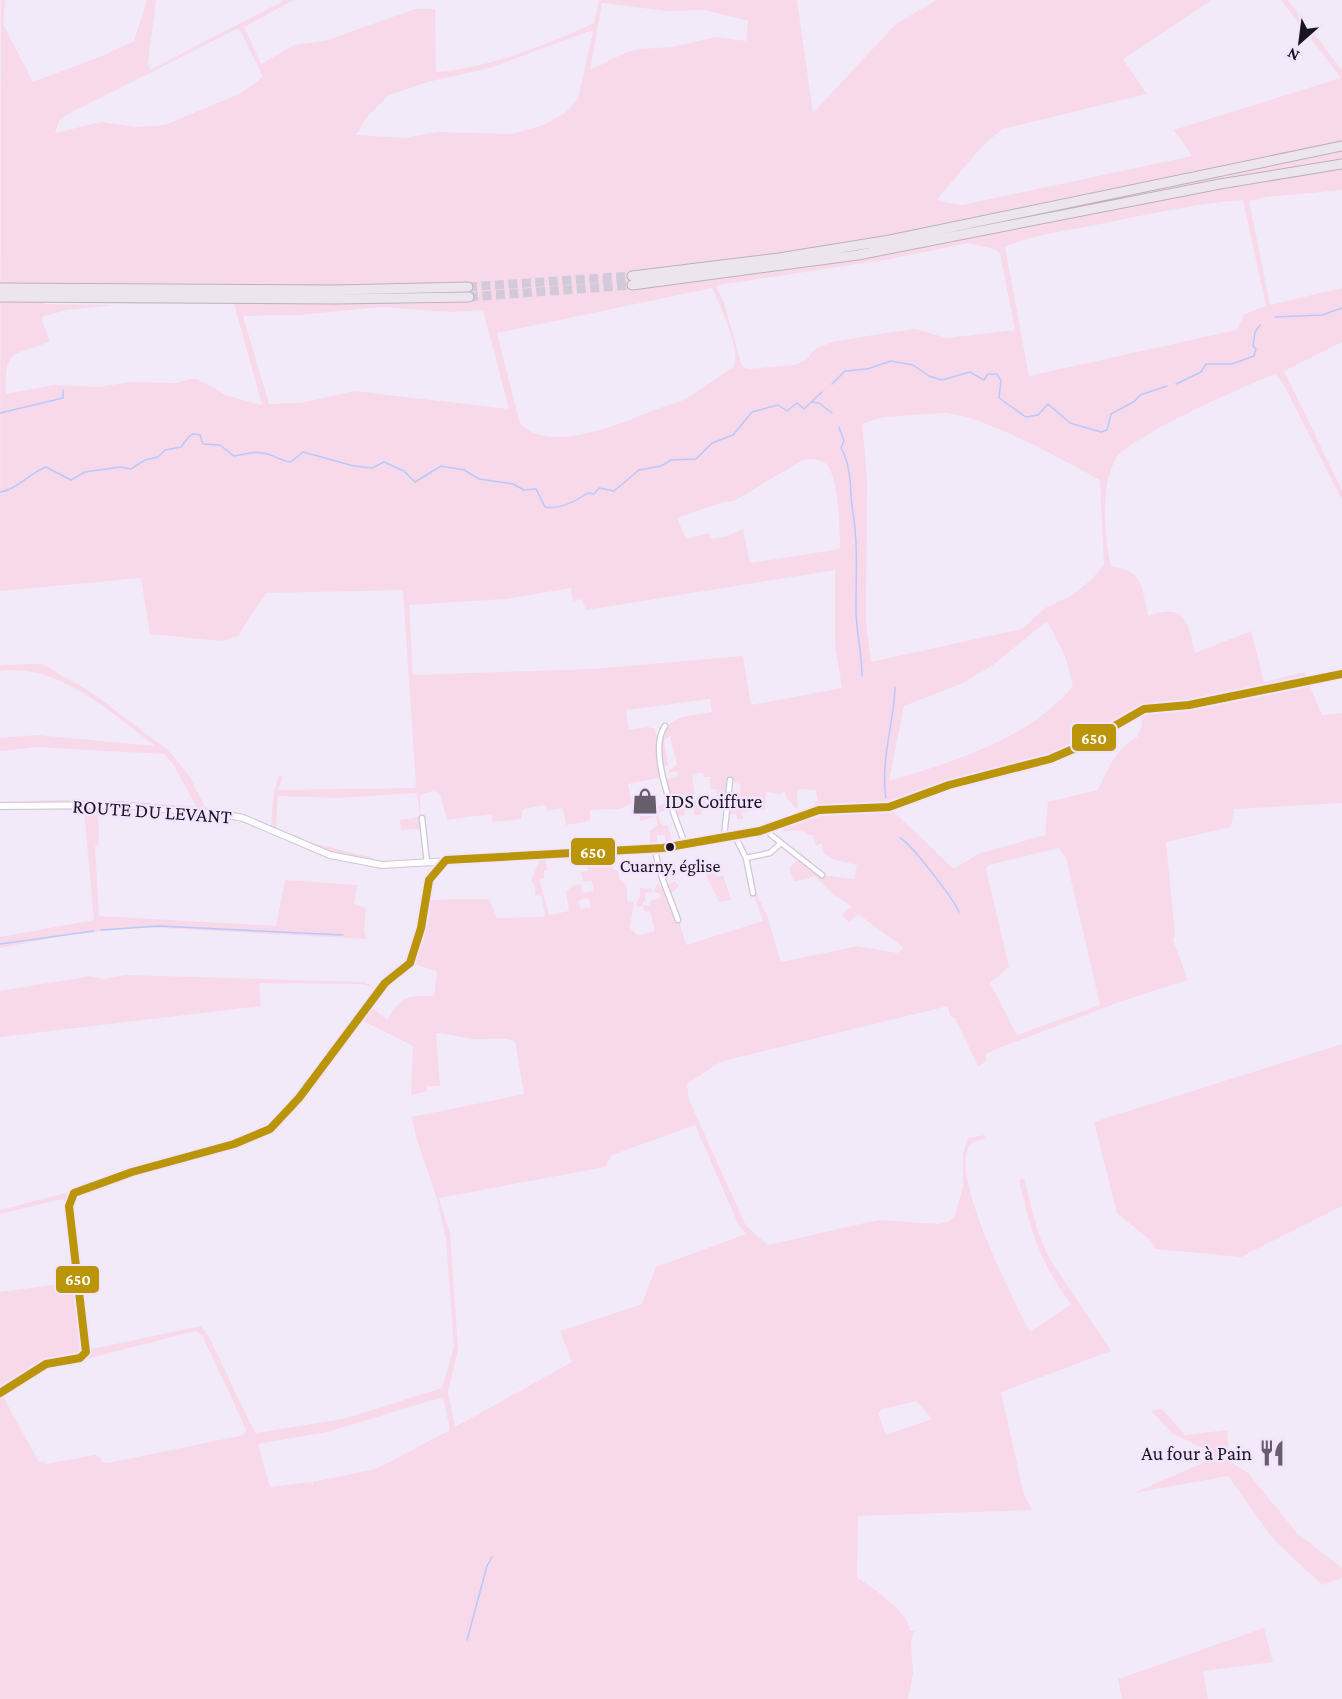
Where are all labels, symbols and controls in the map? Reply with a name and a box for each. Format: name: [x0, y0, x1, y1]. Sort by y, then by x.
north arrow: [1270, 12, 1330, 72]
text: N: [1284, 45, 1302, 65]
line badge: 650: [1071, 723, 1117, 752]
text: 650: [1081, 730, 1107, 747]
shop icon: IDS Coiffure: [630, 786, 660, 816]
place label: IDS Coiffure: [665, 790, 762, 812]
street label: ROUTE DU LEVANT: [72, 794, 232, 828]
line badge: 650: [570, 837, 616, 866]
marker: Cuarny, église: [664, 841, 676, 853]
text: 650: [580, 844, 606, 861]
place label: Cuarny, église: [620, 856, 720, 876]
line badge: 650: [55, 1265, 100, 1294]
text: 650: [65, 1271, 91, 1288]
restaurant icon: Au four à Pain: [1257, 1438, 1287, 1468]
place label: Au four à Pain: [1141, 1442, 1252, 1464]

